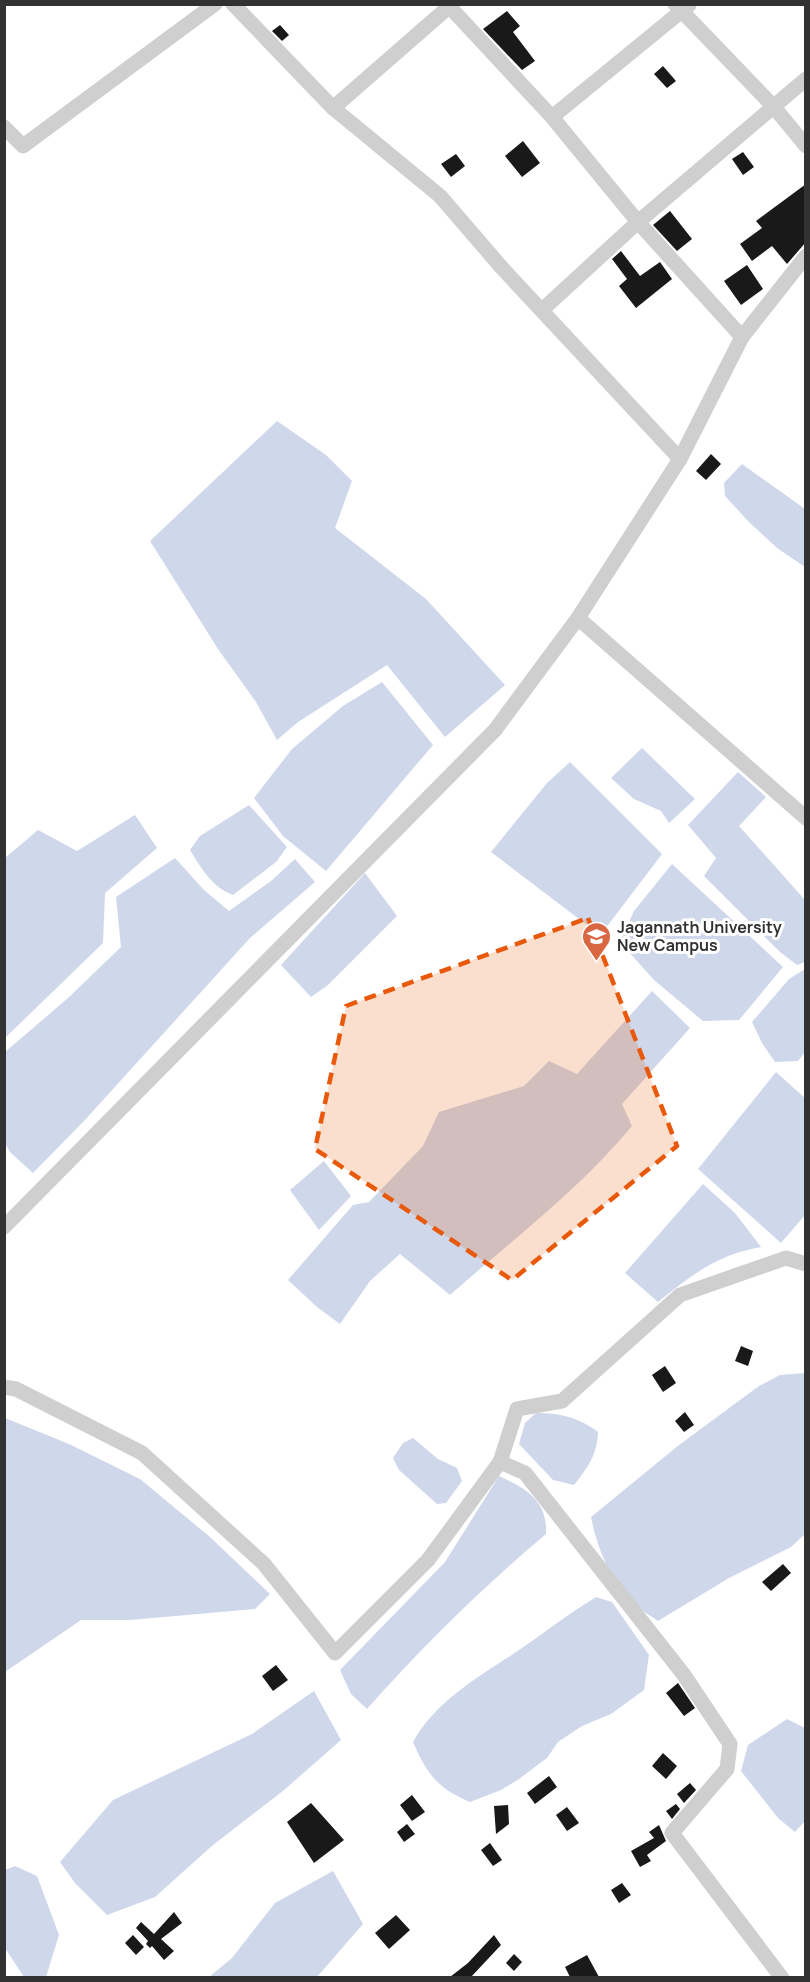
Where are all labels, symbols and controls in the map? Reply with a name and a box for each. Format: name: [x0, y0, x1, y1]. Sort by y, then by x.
place label: Jagannath University New Campus: [617, 916, 782, 956]
school or university icon: Jagannath University New Campus: [580, 920, 612, 962]

